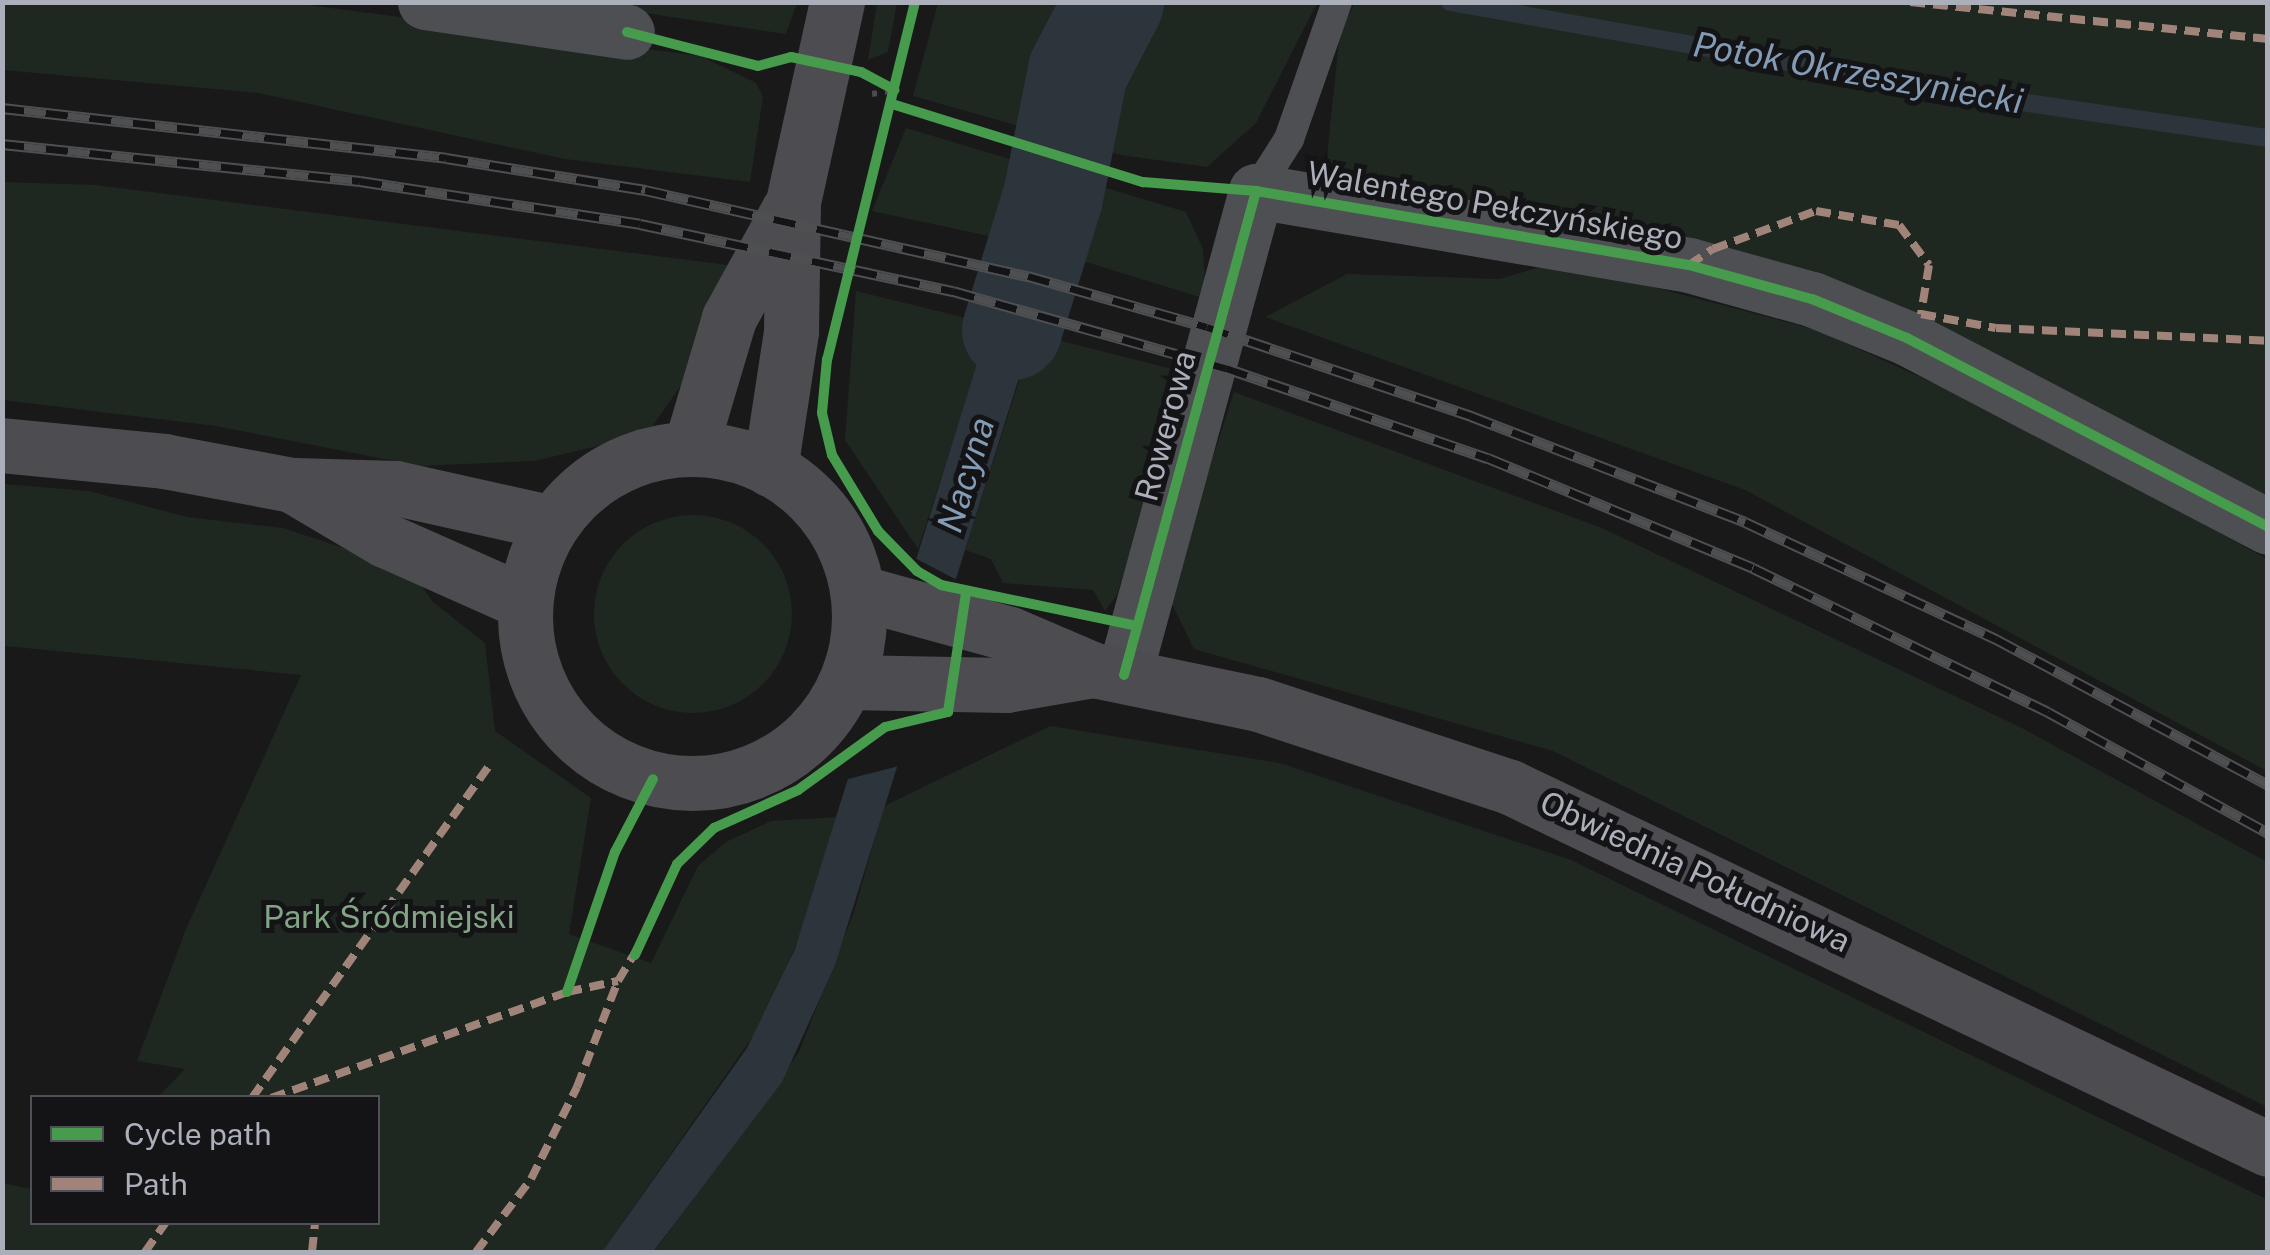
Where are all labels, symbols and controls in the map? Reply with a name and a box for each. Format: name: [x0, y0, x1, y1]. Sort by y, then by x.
water label: Potok Okrzeszyniecki: [1690, 23, 2026, 123]
street label: Walentego Pełczyńskiego: [1304, 154, 1686, 258]
street label: Rowerowa: [1128, 347, 1204, 505]
water label: Nacyna: [929, 412, 1003, 538]
street label: Obwiednia Południowa: [1534, 783, 1856, 961]
park label: Park Śródmiejski: [263, 898, 515, 936]
legend: [30, 1095, 380, 1225]
text: Cycle path: [124, 1116, 272, 1152]
text: Path: [124, 1166, 188, 1202]

